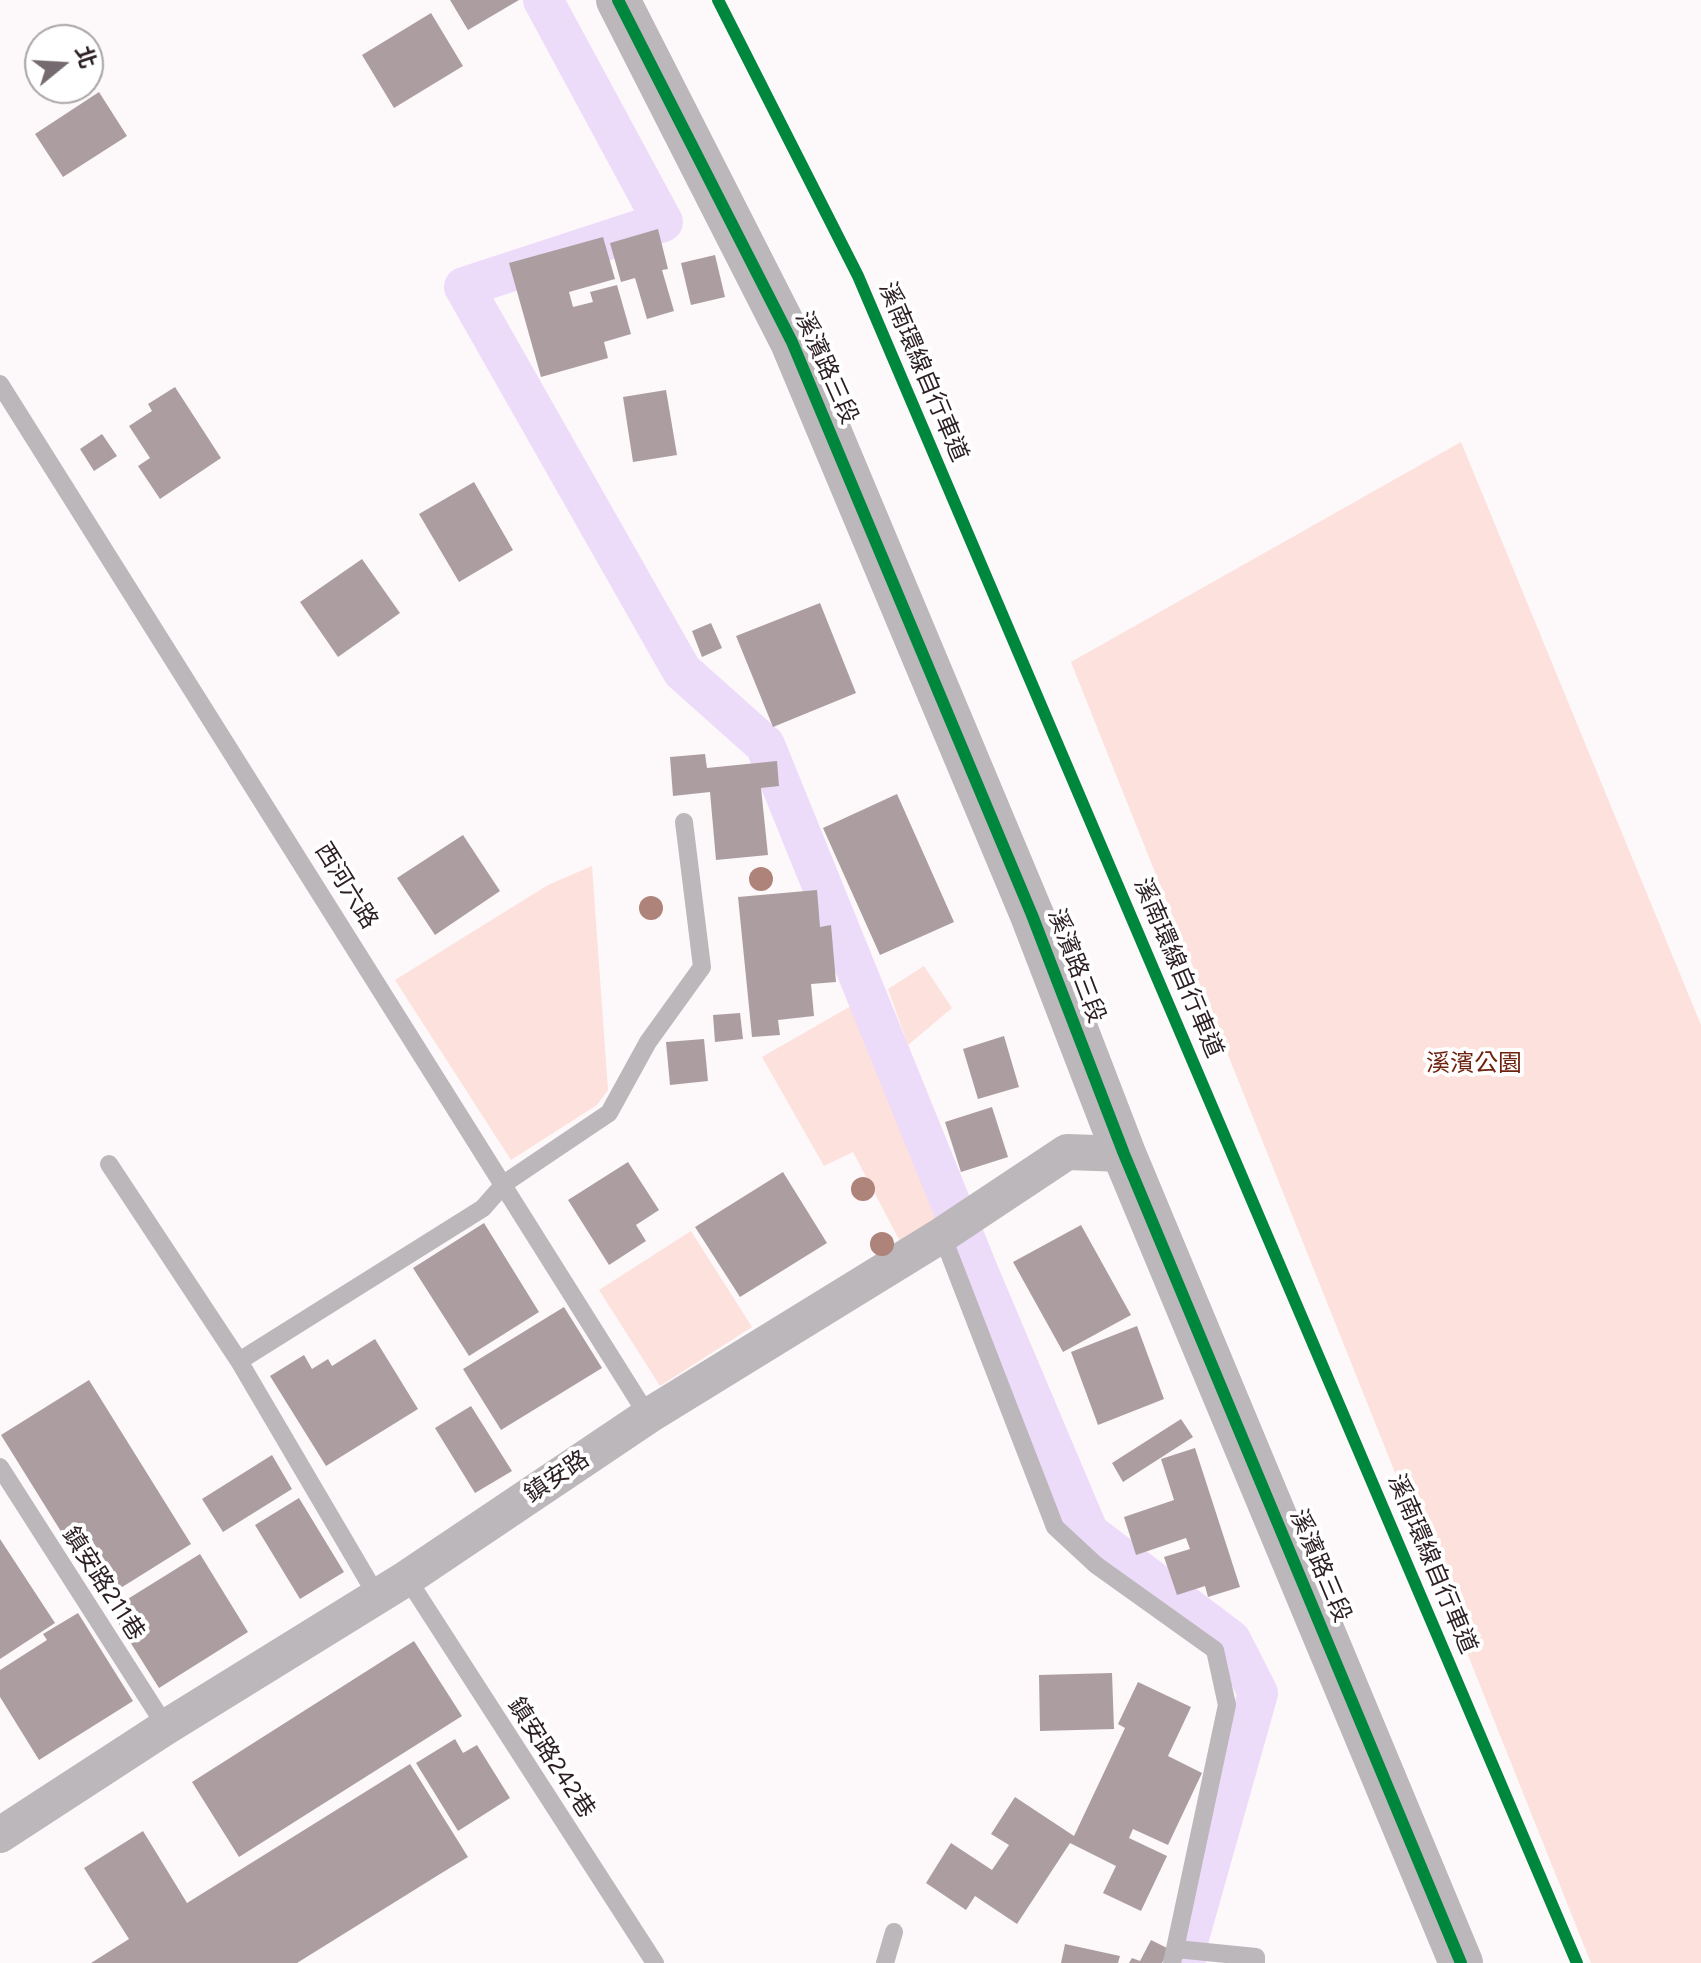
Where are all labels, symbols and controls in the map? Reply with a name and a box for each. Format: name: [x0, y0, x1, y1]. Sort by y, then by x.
north arrow: [24, 24, 104, 104]
text: 北: [69, 42, 102, 72]
street label: 溪南環線自行車道: [872, 278, 974, 466]
street label: 溪濱路三段: [788, 307, 864, 429]
street label: 西河六路: [308, 838, 384, 934]
street label: 溪南環線自行車道: [1127, 874, 1229, 1062]
street label: 溪濱路三段: [1041, 905, 1111, 1027]
park label: 溪濱公園: [1426, 1050, 1522, 1078]
street label: 鎮安路: [519, 1445, 595, 1509]
street label: 溪南環線自行車道: [1381, 1470, 1483, 1658]
street label: 溪濱路三段: [1283, 1505, 1357, 1627]
street label: 鎮安路211巷: [56, 1522, 150, 1646]
street label: 鎮安路242巷: [501, 1692, 601, 1824]

